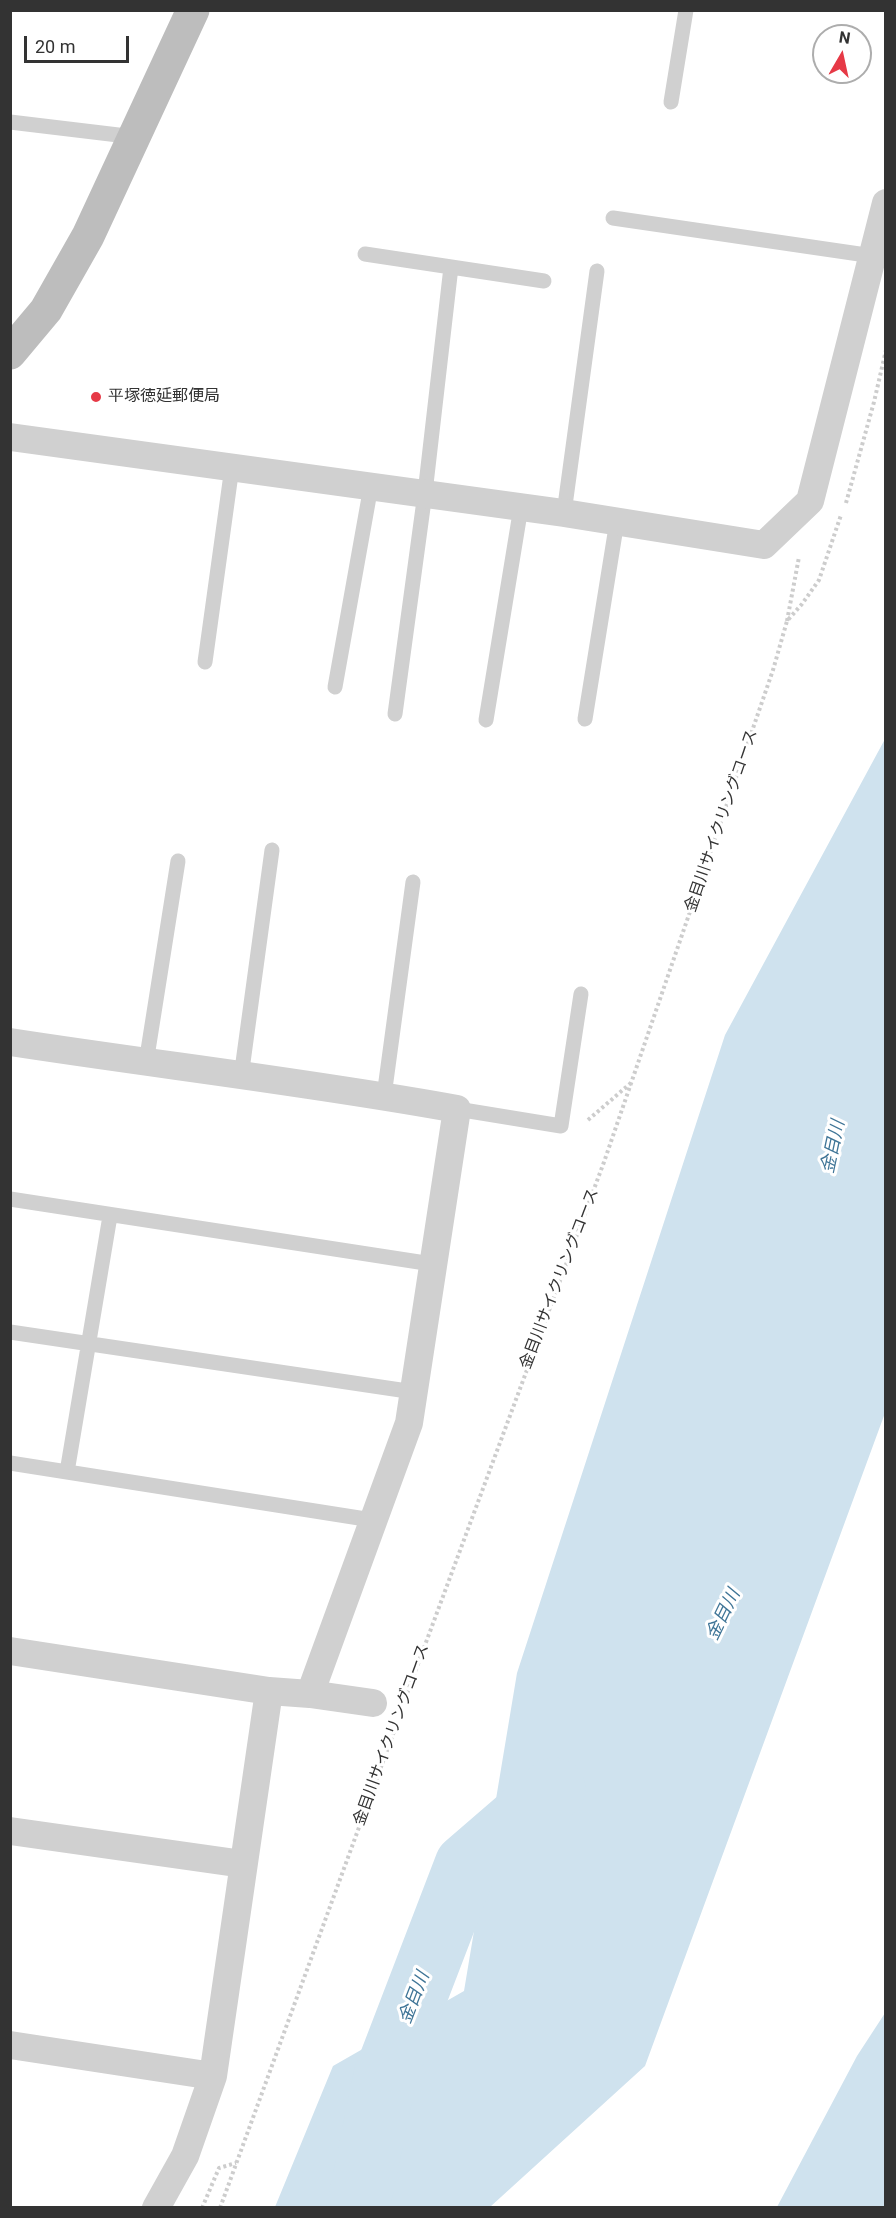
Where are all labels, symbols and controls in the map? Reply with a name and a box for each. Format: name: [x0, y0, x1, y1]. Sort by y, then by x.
scale bar: [27, 24, 132, 62]
north arrow: [812, 24, 872, 84]
text: N: [838, 27, 852, 48]
text: 20 m: [35, 36, 75, 57]
place label: 平塚徳延郵便局: [108, 387, 220, 407]
marker: 平塚徳延郵便局: [89, 390, 103, 404]
street label: 金目川サイクリングコース: [682, 727, 762, 915]
water label: 金目川: [818, 1118, 850, 1176]
street label: 金目川サイクリングコース: [517, 1186, 603, 1372]
water label: 金目川: [702, 1586, 746, 1644]
street label: 金目川サイクリングコース: [350, 1642, 434, 1828]
water label: 金目川: [395, 1969, 435, 2027]

